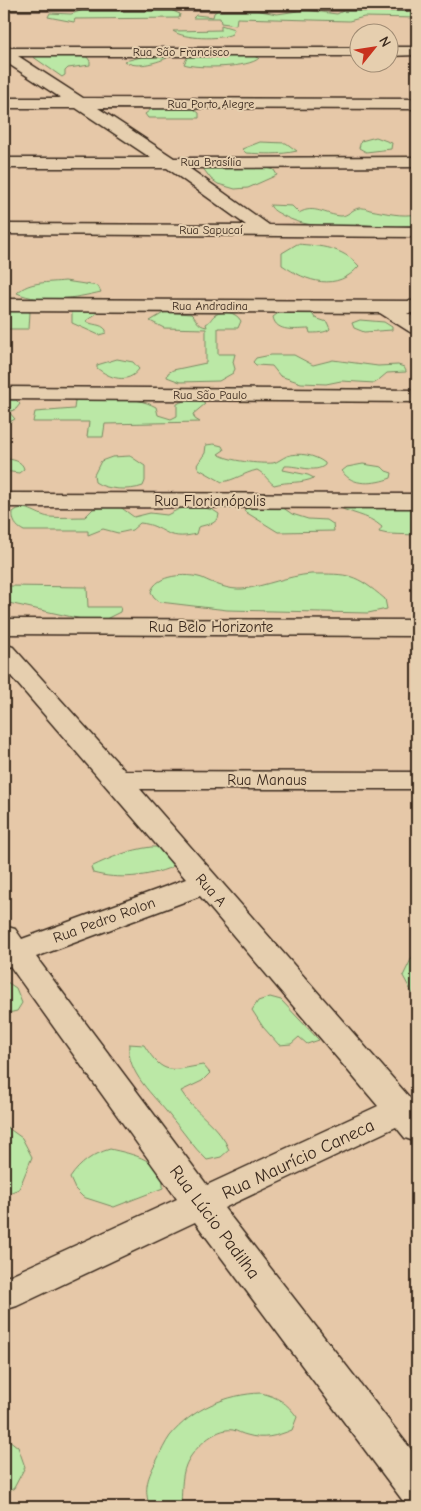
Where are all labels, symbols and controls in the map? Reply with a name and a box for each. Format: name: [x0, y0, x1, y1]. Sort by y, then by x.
north arrow: [348, 22, 398, 72]
text: N: [375, 34, 394, 50]
street label: Rua São Francisco: [133, 45, 229, 59]
street label: Rua Porto Alegre: [168, 97, 254, 111]
street label: Rua Brasília: [181, 155, 241, 169]
street label: Rua Sapucaí: [179, 223, 243, 237]
street label: Rua Andradina: [172, 299, 248, 313]
street label: Rua São Paulo: [173, 388, 247, 402]
street label: Rua Florianópolis: [154, 492, 266, 510]
street label: Rua Belo Horizonte: [149, 618, 274, 636]
street label: Rua Manaus: [227, 771, 307, 789]
street label: Rua A: [192, 870, 230, 910]
street label: Rua Pedro Rolon: [50, 893, 158, 947]
street label: Rua Maurício Caneca: [219, 1115, 378, 1204]
street label: Rua Lúcio Padilha: [165, 1161, 264, 1283]

